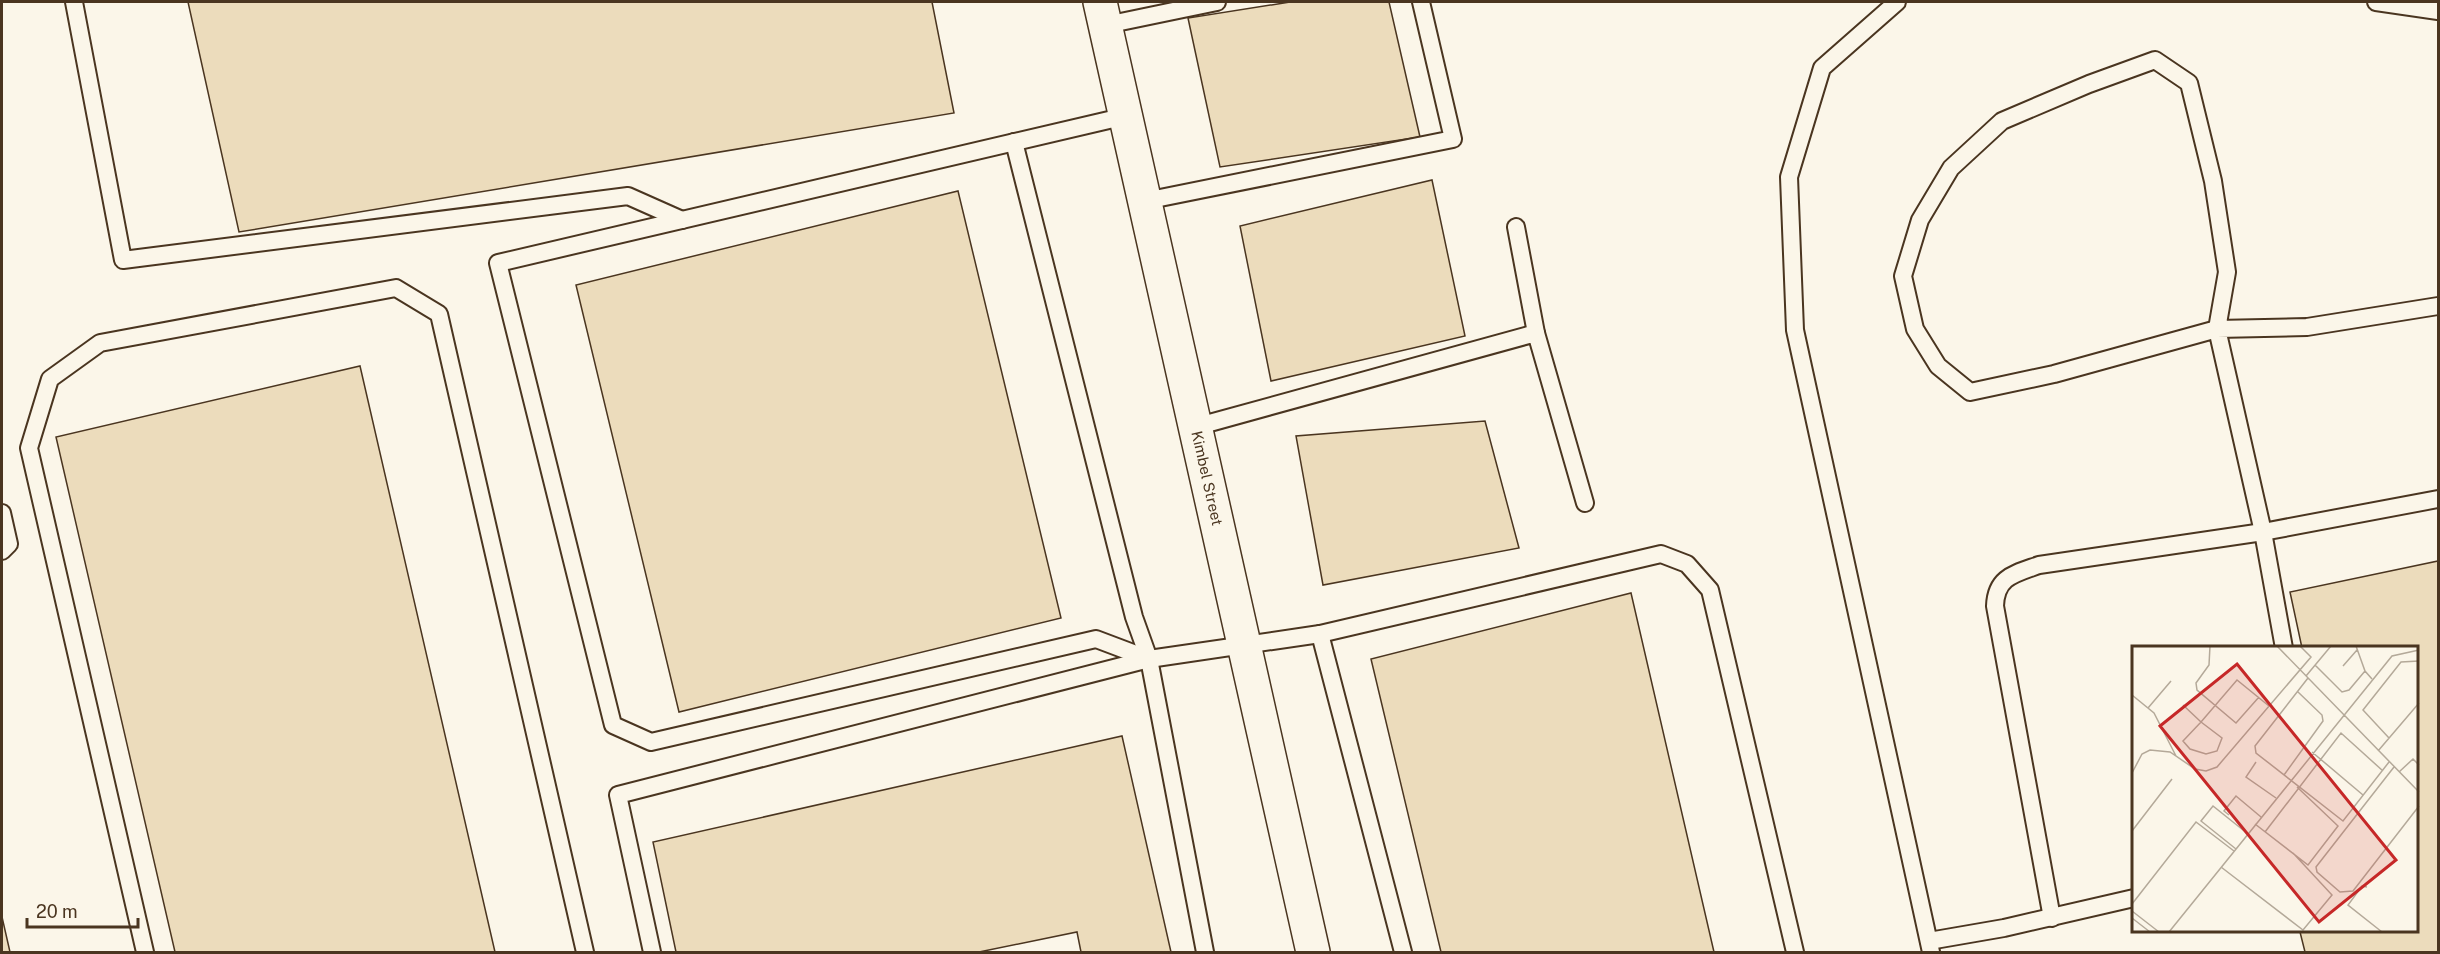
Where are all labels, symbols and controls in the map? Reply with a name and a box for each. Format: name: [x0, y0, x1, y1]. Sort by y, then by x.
street label: Kimbel Street: [1188, 429, 1226, 527]
inset map: [2132, 646, 2419, 933]
scale bar: [27, 891, 138, 929]
text: 20 m: [36, 901, 78, 922]

